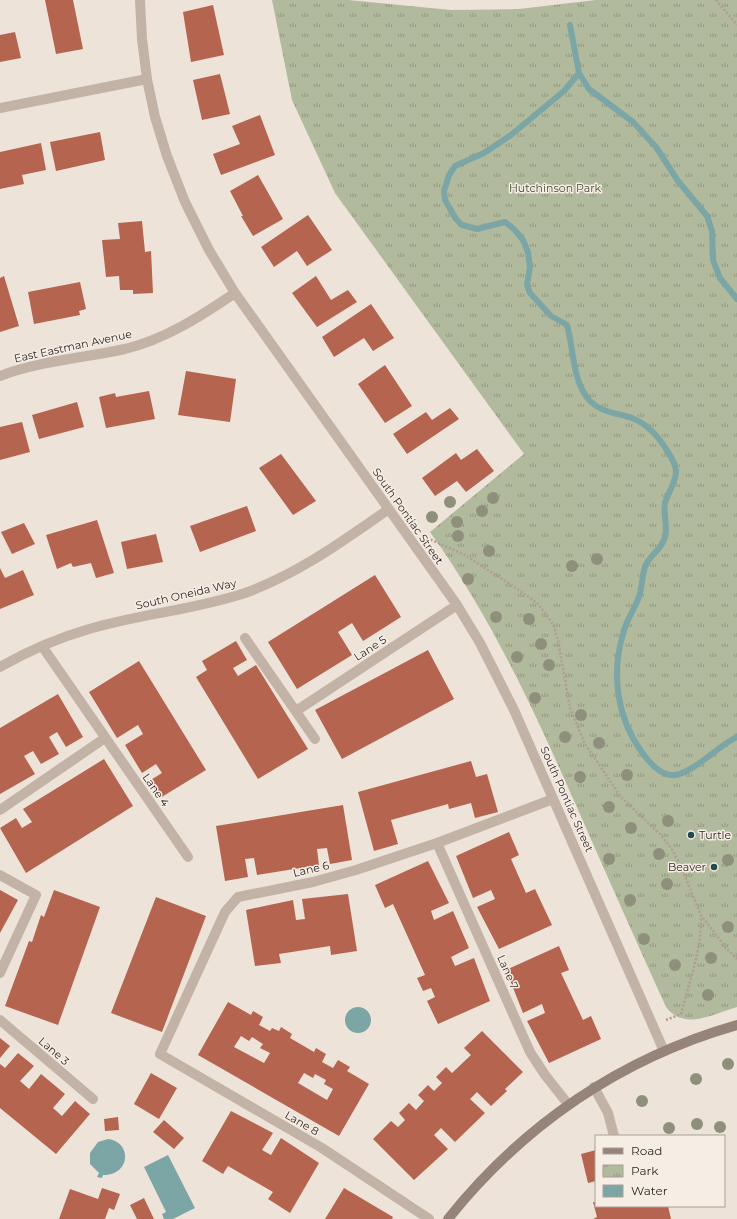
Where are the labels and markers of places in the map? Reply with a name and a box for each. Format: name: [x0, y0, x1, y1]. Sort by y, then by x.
place label: Turtle: [699, 828, 732, 842]
marker: Turtle: [686, 830, 696, 840]
place label: Beaver: [668, 860, 706, 874]
marker: Beaver: [709, 862, 719, 872]

